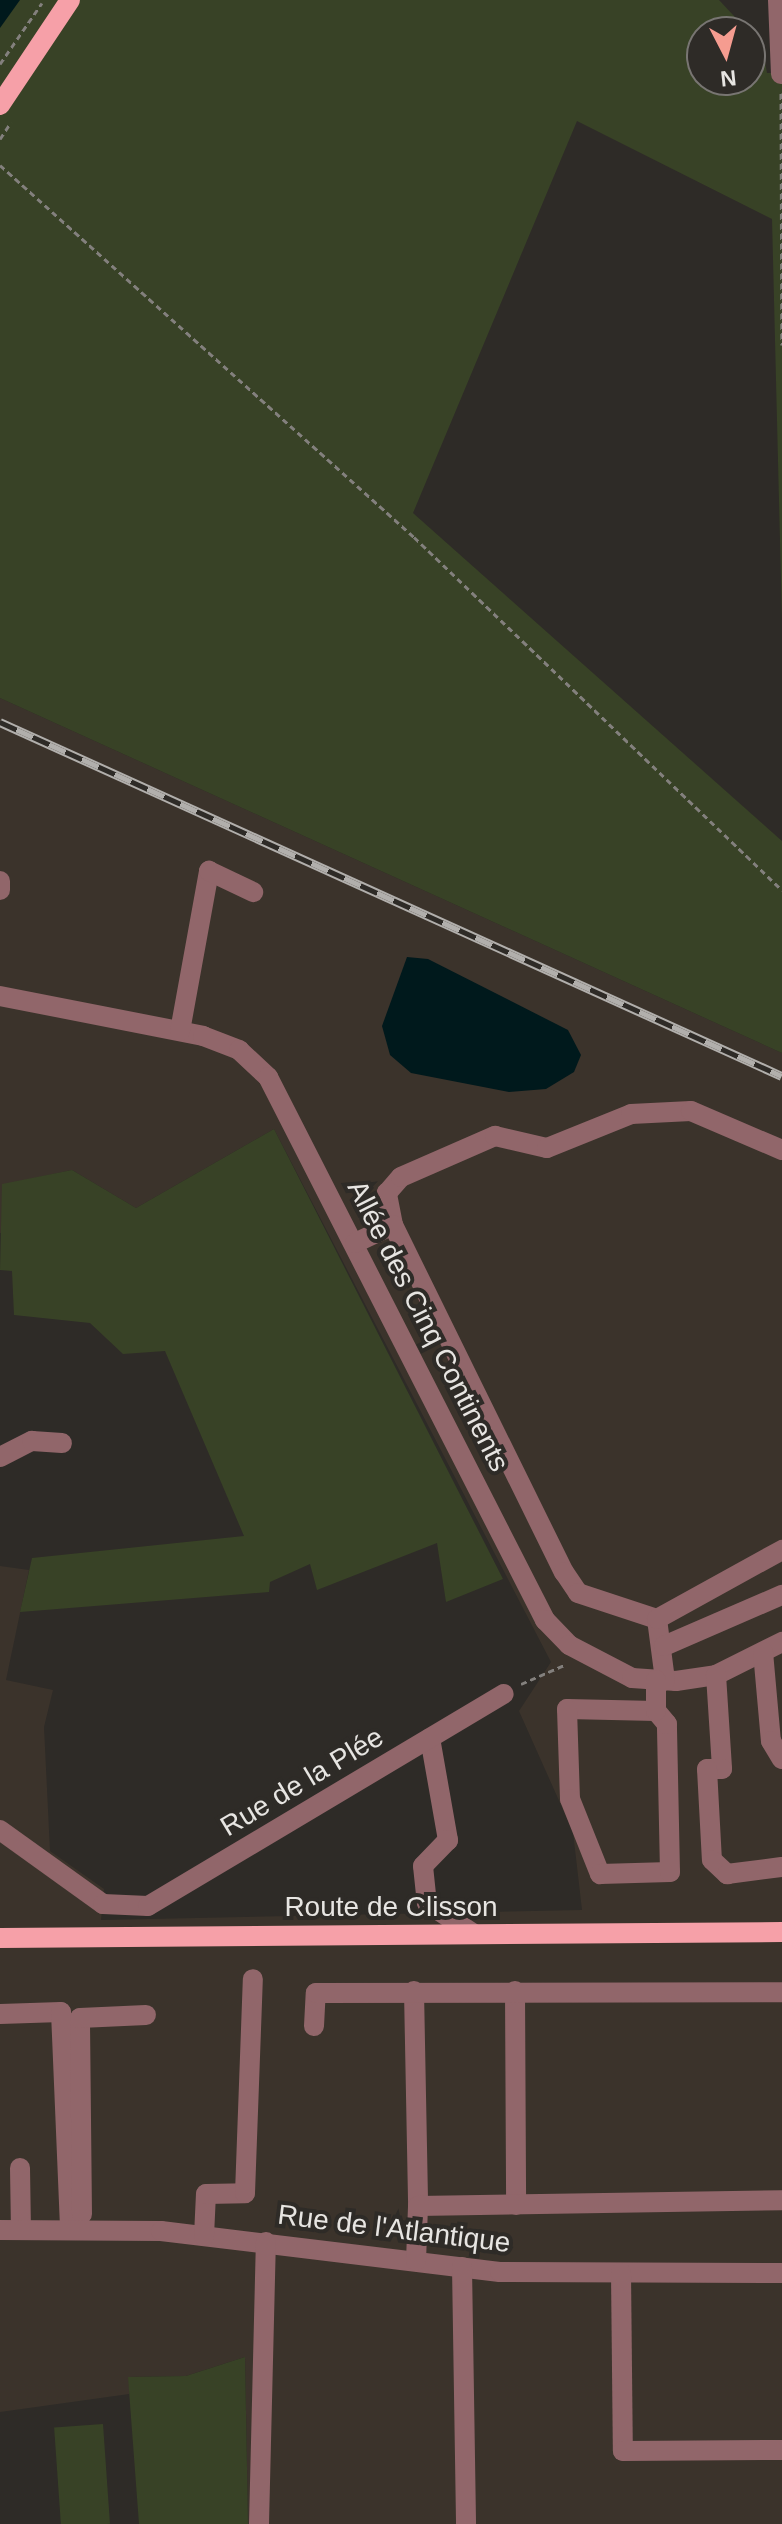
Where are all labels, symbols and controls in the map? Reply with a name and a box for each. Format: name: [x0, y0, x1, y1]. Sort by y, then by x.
north arrow: [686, 16, 766, 96]
text: N: [719, 65, 738, 92]
street label: Allée des Cinq Continents: [340, 1175, 516, 1477]
street label: Rue de la Plée: [215, 1720, 389, 1844]
street label: Route de Clisson: [284, 1890, 498, 1924]
street label: Rue de l'Atlantique: [276, 2198, 512, 2260]

